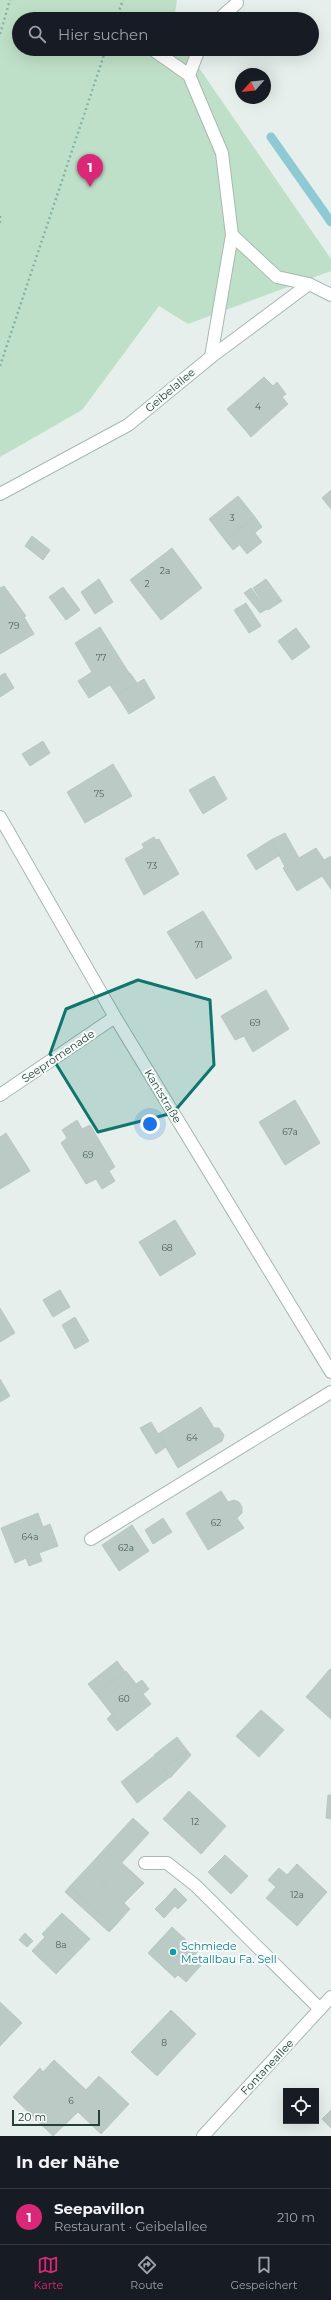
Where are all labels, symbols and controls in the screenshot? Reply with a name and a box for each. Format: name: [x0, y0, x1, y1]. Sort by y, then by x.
search box: [12, 12, 319, 56]
icon: search: [26, 23, 48, 45]
text: Hier suchen: [58, 25, 148, 44]
north arrow: [235, 68, 271, 104]
pin: 1: [77, 154, 103, 187]
street label: Geibelallee: [142, 365, 198, 415]
house number: 4: [255, 401, 261, 412]
house number: 3: [229, 512, 235, 523]
house number: 2a: [160, 565, 170, 576]
house number: 2: [144, 578, 150, 589]
house number: 79: [9, 620, 20, 631]
house number: 77: [96, 652, 106, 663]
house number: 75: [94, 788, 104, 799]
house number: 73: [147, 860, 157, 871]
house number: 71: [195, 939, 203, 950]
house number: 69: [250, 1017, 261, 1028]
street label: Seepromenade: [19, 1026, 97, 1086]
street label: Kantstraße: [141, 1067, 185, 1126]
your location: [140, 1114, 160, 1134]
house number: 67a: [282, 1126, 298, 1137]
house number: 69: [83, 1149, 94, 1160]
house number: 68: [161, 1242, 173, 1253]
house number: 64: [186, 1432, 198, 1443]
house number: 62: [211, 1517, 221, 1528]
house number: 64a: [22, 1531, 39, 1542]
house number: 62a: [118, 1542, 134, 1553]
house number: 60: [118, 1693, 130, 1704]
house number: 12: [191, 1816, 199, 1827]
house number: 12a: [290, 1889, 304, 1900]
house number: 8a: [55, 1939, 67, 1950]
place label: Schmiede Metallbau Fa. Sell: [181, 1939, 277, 1966]
marker: Schmiede Metallbau Fa. Sell: [168, 1947, 178, 1957]
street label: Fontaneallee: [238, 2036, 297, 2098]
house number: 8: [161, 2037, 167, 2048]
map controls: [283, 2088, 319, 2124]
button: locate: [283, 2088, 319, 2124]
house number: 6: [68, 2095, 74, 2106]
scale bar: [12, 2108, 100, 2127]
text: 20 m: [18, 2110, 46, 2124]
text: In der Nähe: [16, 2152, 120, 2172]
text: Seepavillon: [54, 2199, 145, 2218]
text: 1: [26, 2209, 32, 2225]
text: 210 m: [277, 2209, 315, 2225]
text: Restaurant · Geibelallee: [54, 2218, 207, 2234]
tab: Karte: [34, 2254, 63, 2292]
tab: Route: [130, 2254, 163, 2292]
tab: Gespeichert: [231, 2254, 297, 2292]

